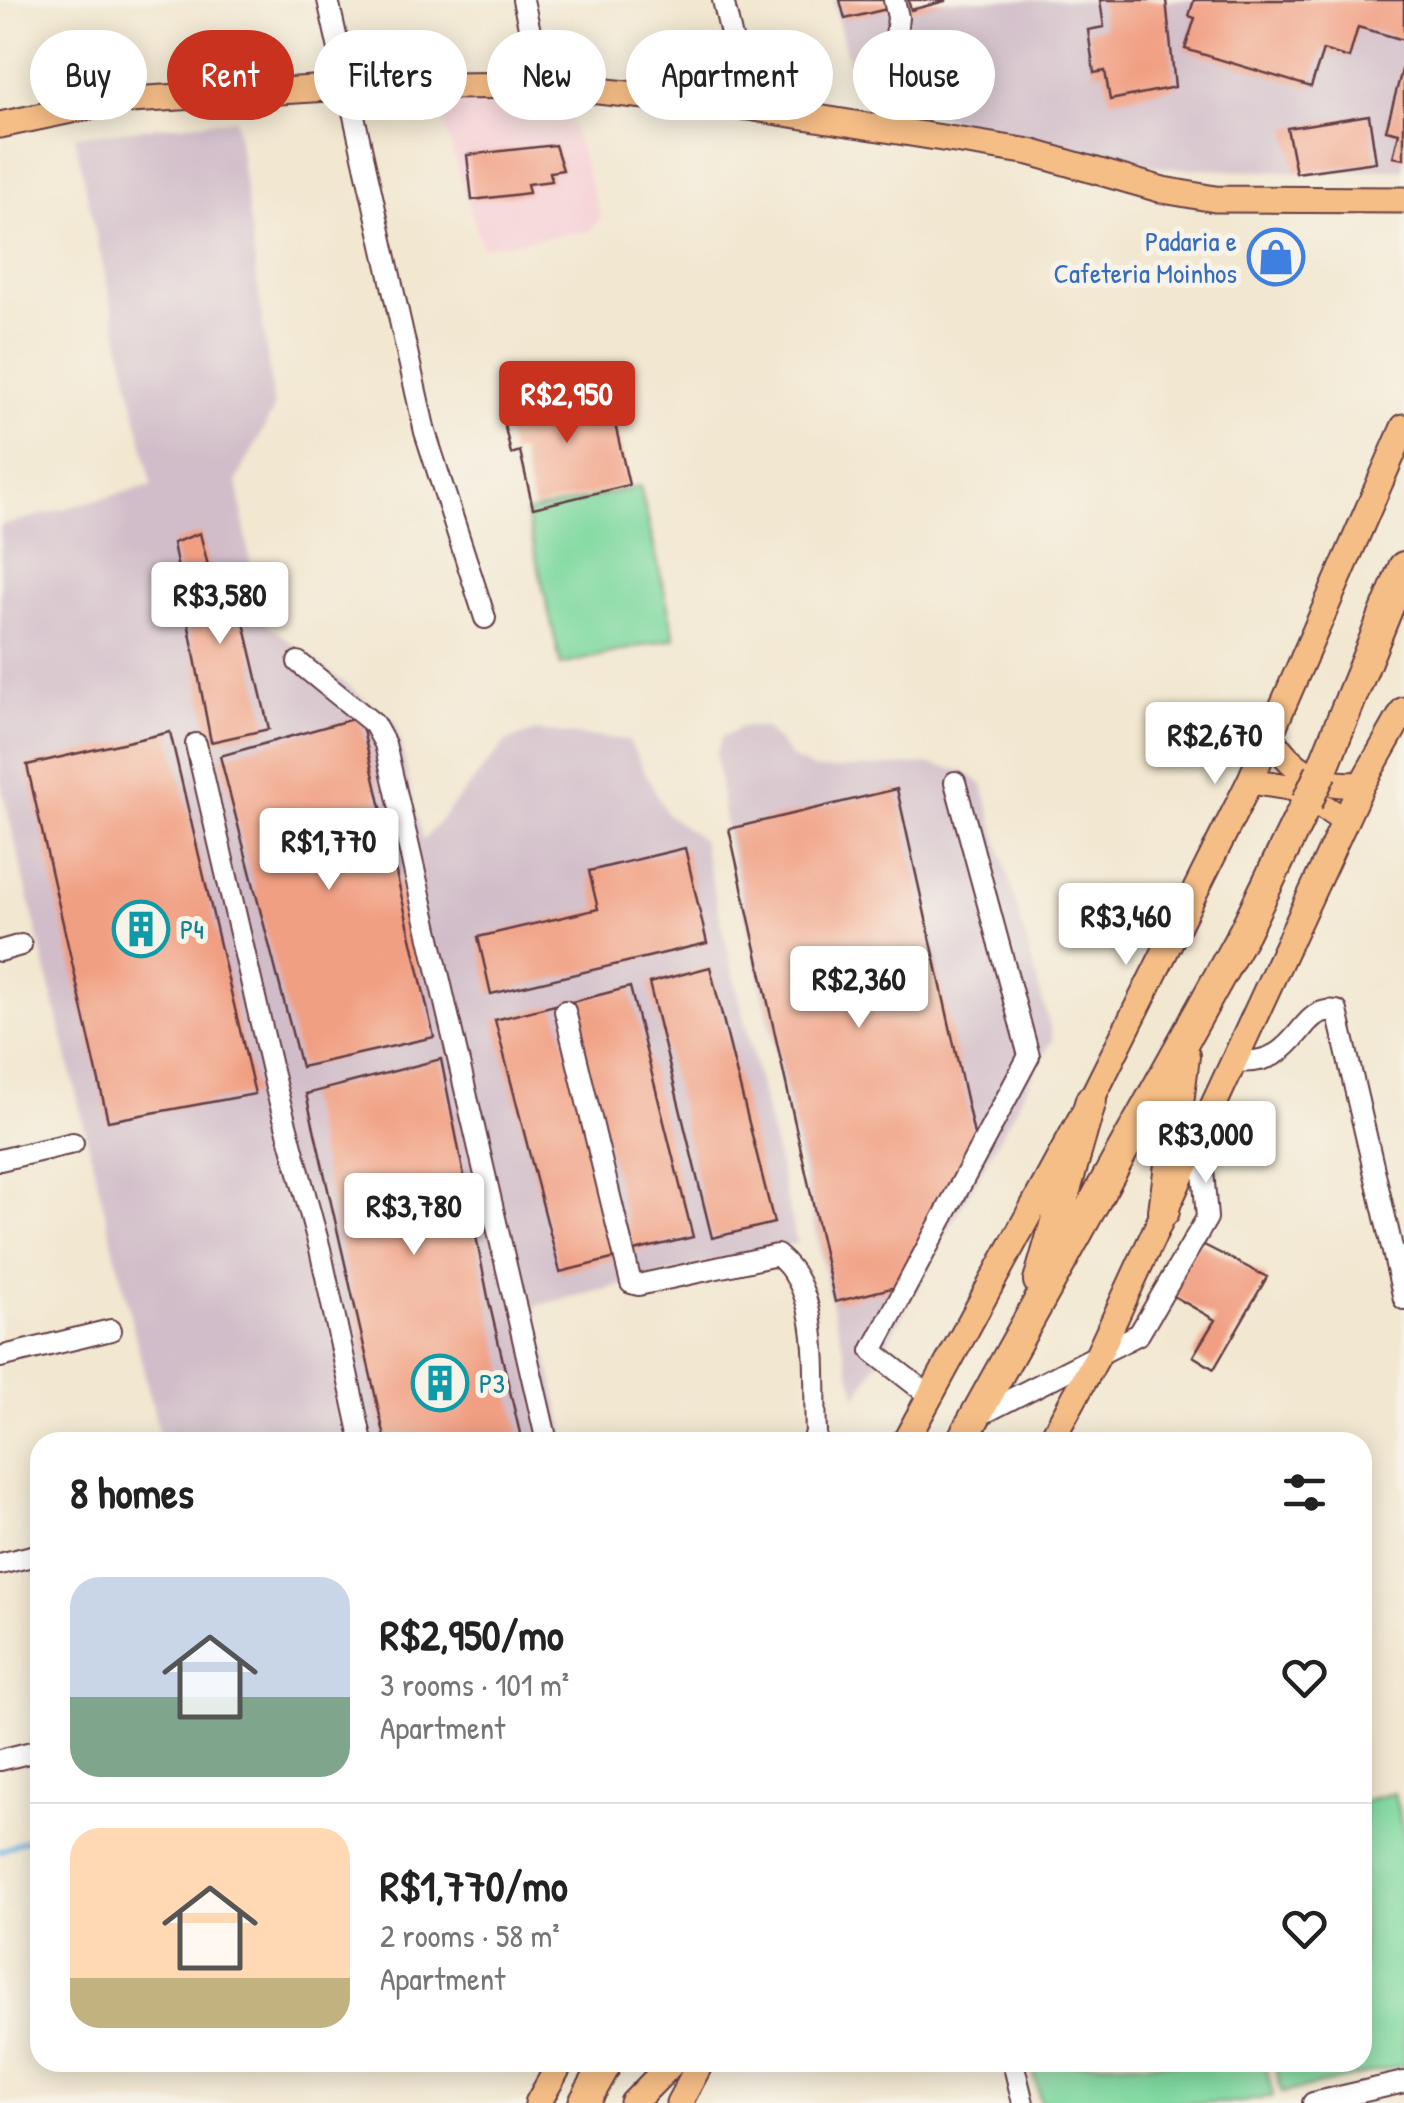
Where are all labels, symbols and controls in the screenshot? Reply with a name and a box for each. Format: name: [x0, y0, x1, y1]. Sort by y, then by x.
chip: Buy: [30, 30, 147, 120]
chip: Rent: [167, 30, 294, 120]
chip: Filters: [314, 30, 467, 120]
chip: New: [487, 30, 606, 120]
chip: Apartment: [626, 30, 833, 120]
chip: House: [853, 30, 995, 120]
place label: Padaria e Cafeteria Moinhos: [1054, 222, 1237, 292]
shop icon: Padaria e Cafeteria Moinhos: [1246, 227, 1306, 287]
pin: R$2,950: [475, 361, 659, 446]
text: R$2,950: [521, 372, 613, 415]
pin: R$3,580: [128, 562, 312, 647]
text: R$3,580: [173, 573, 267, 616]
pin: R$2,670: [1123, 702, 1307, 787]
text: R$2,670: [1167, 713, 1263, 756]
pin: R$1,770: [237, 808, 421, 893]
text: R$1,770: [282, 819, 376, 862]
pin: R$3,460: [1034, 883, 1218, 968]
text: R$3,460: [1081, 894, 1171, 937]
building icon: P4: [111, 899, 171, 959]
place label: P4: [180, 910, 204, 948]
pin: R$2,360: [767, 946, 951, 1031]
text: R$2,360: [812, 957, 906, 1000]
pin: R$3,000: [1114, 1101, 1298, 1186]
text: R$3,000: [1159, 1112, 1253, 1155]
pin: R$3,780: [322, 1173, 506, 1258]
text: R$3,780: [366, 1184, 462, 1227]
building icon: P3: [410, 1353, 470, 1413]
place label: P3: [479, 1364, 505, 1402]
text: 8 homes: [70, 1464, 194, 1521]
icon: filters: [1277, 1465, 1332, 1520]
text: R$2,950/mo: [380, 1606, 564, 1663]
icon: home: [150, 1617, 270, 1737]
icon: heart: [1277, 1650, 1332, 1705]
text: 3 rooms · 101 m²: [380, 1663, 569, 1706]
text: Apartment: [380, 1706, 505, 1749]
text: R$1,770/mo: [380, 1857, 568, 1914]
icon: home: [150, 1868, 270, 1988]
icon: heart: [1277, 1901, 1332, 1956]
text: 2 rooms · 58 m²: [380, 1914, 560, 1957]
text: Apartment: [380, 1957, 505, 2000]

